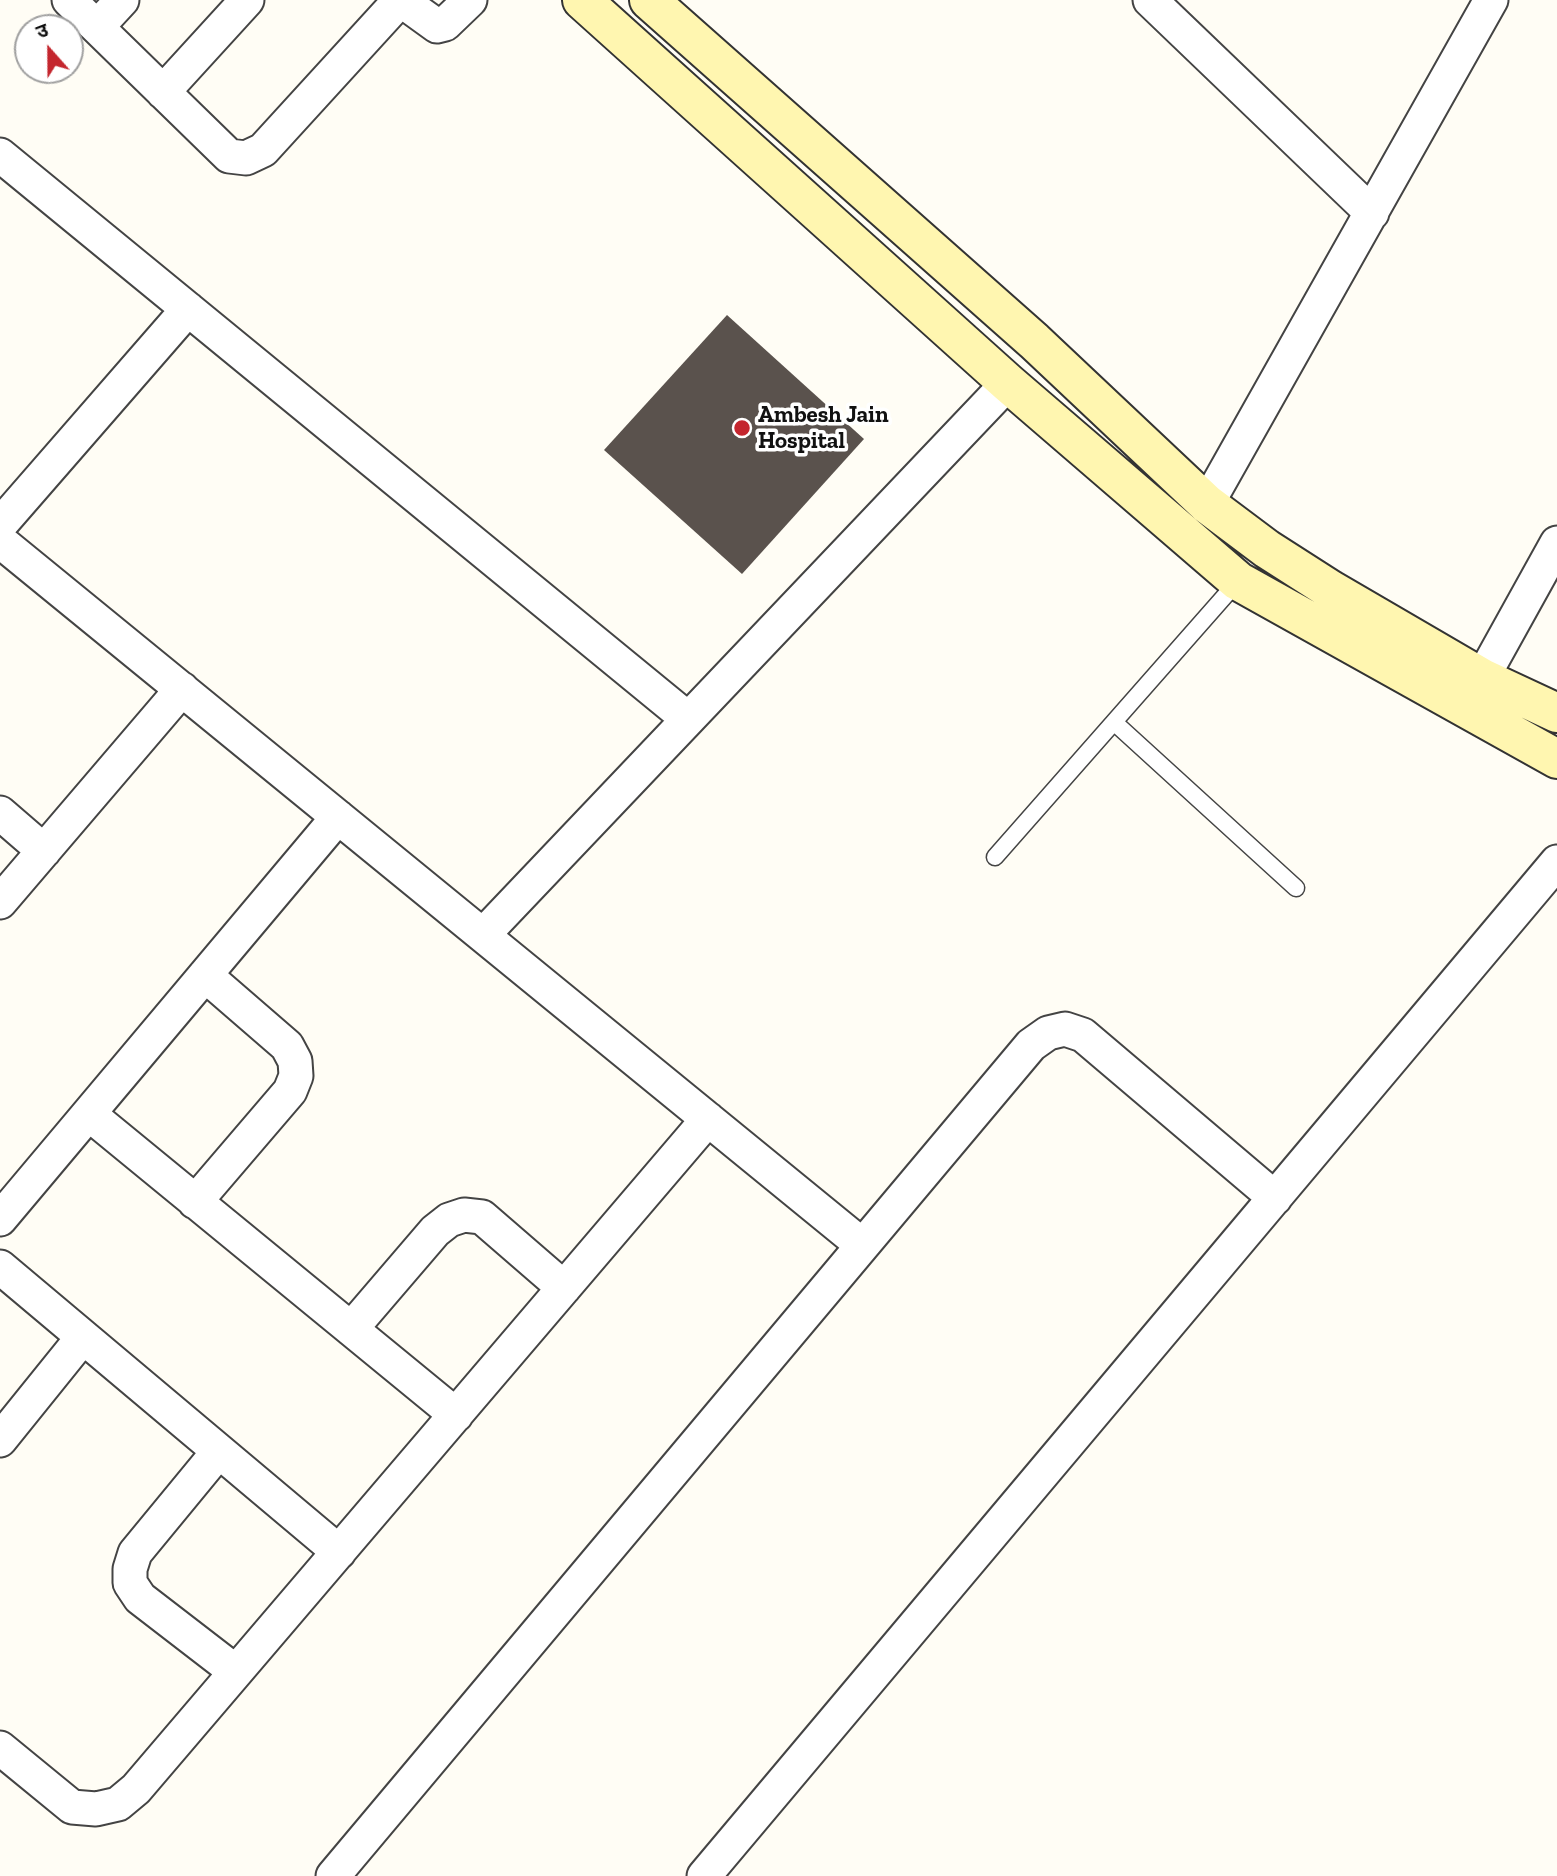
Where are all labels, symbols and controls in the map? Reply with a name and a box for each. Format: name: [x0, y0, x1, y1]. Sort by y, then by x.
north arrow: [14, 14, 84, 84]
text: उ: [33, 18, 51, 44]
place label: Ambesh Jain Hospital: [758, 401, 889, 455]
marker: Ambesh Jain Hospital: [732, 418, 752, 438]

